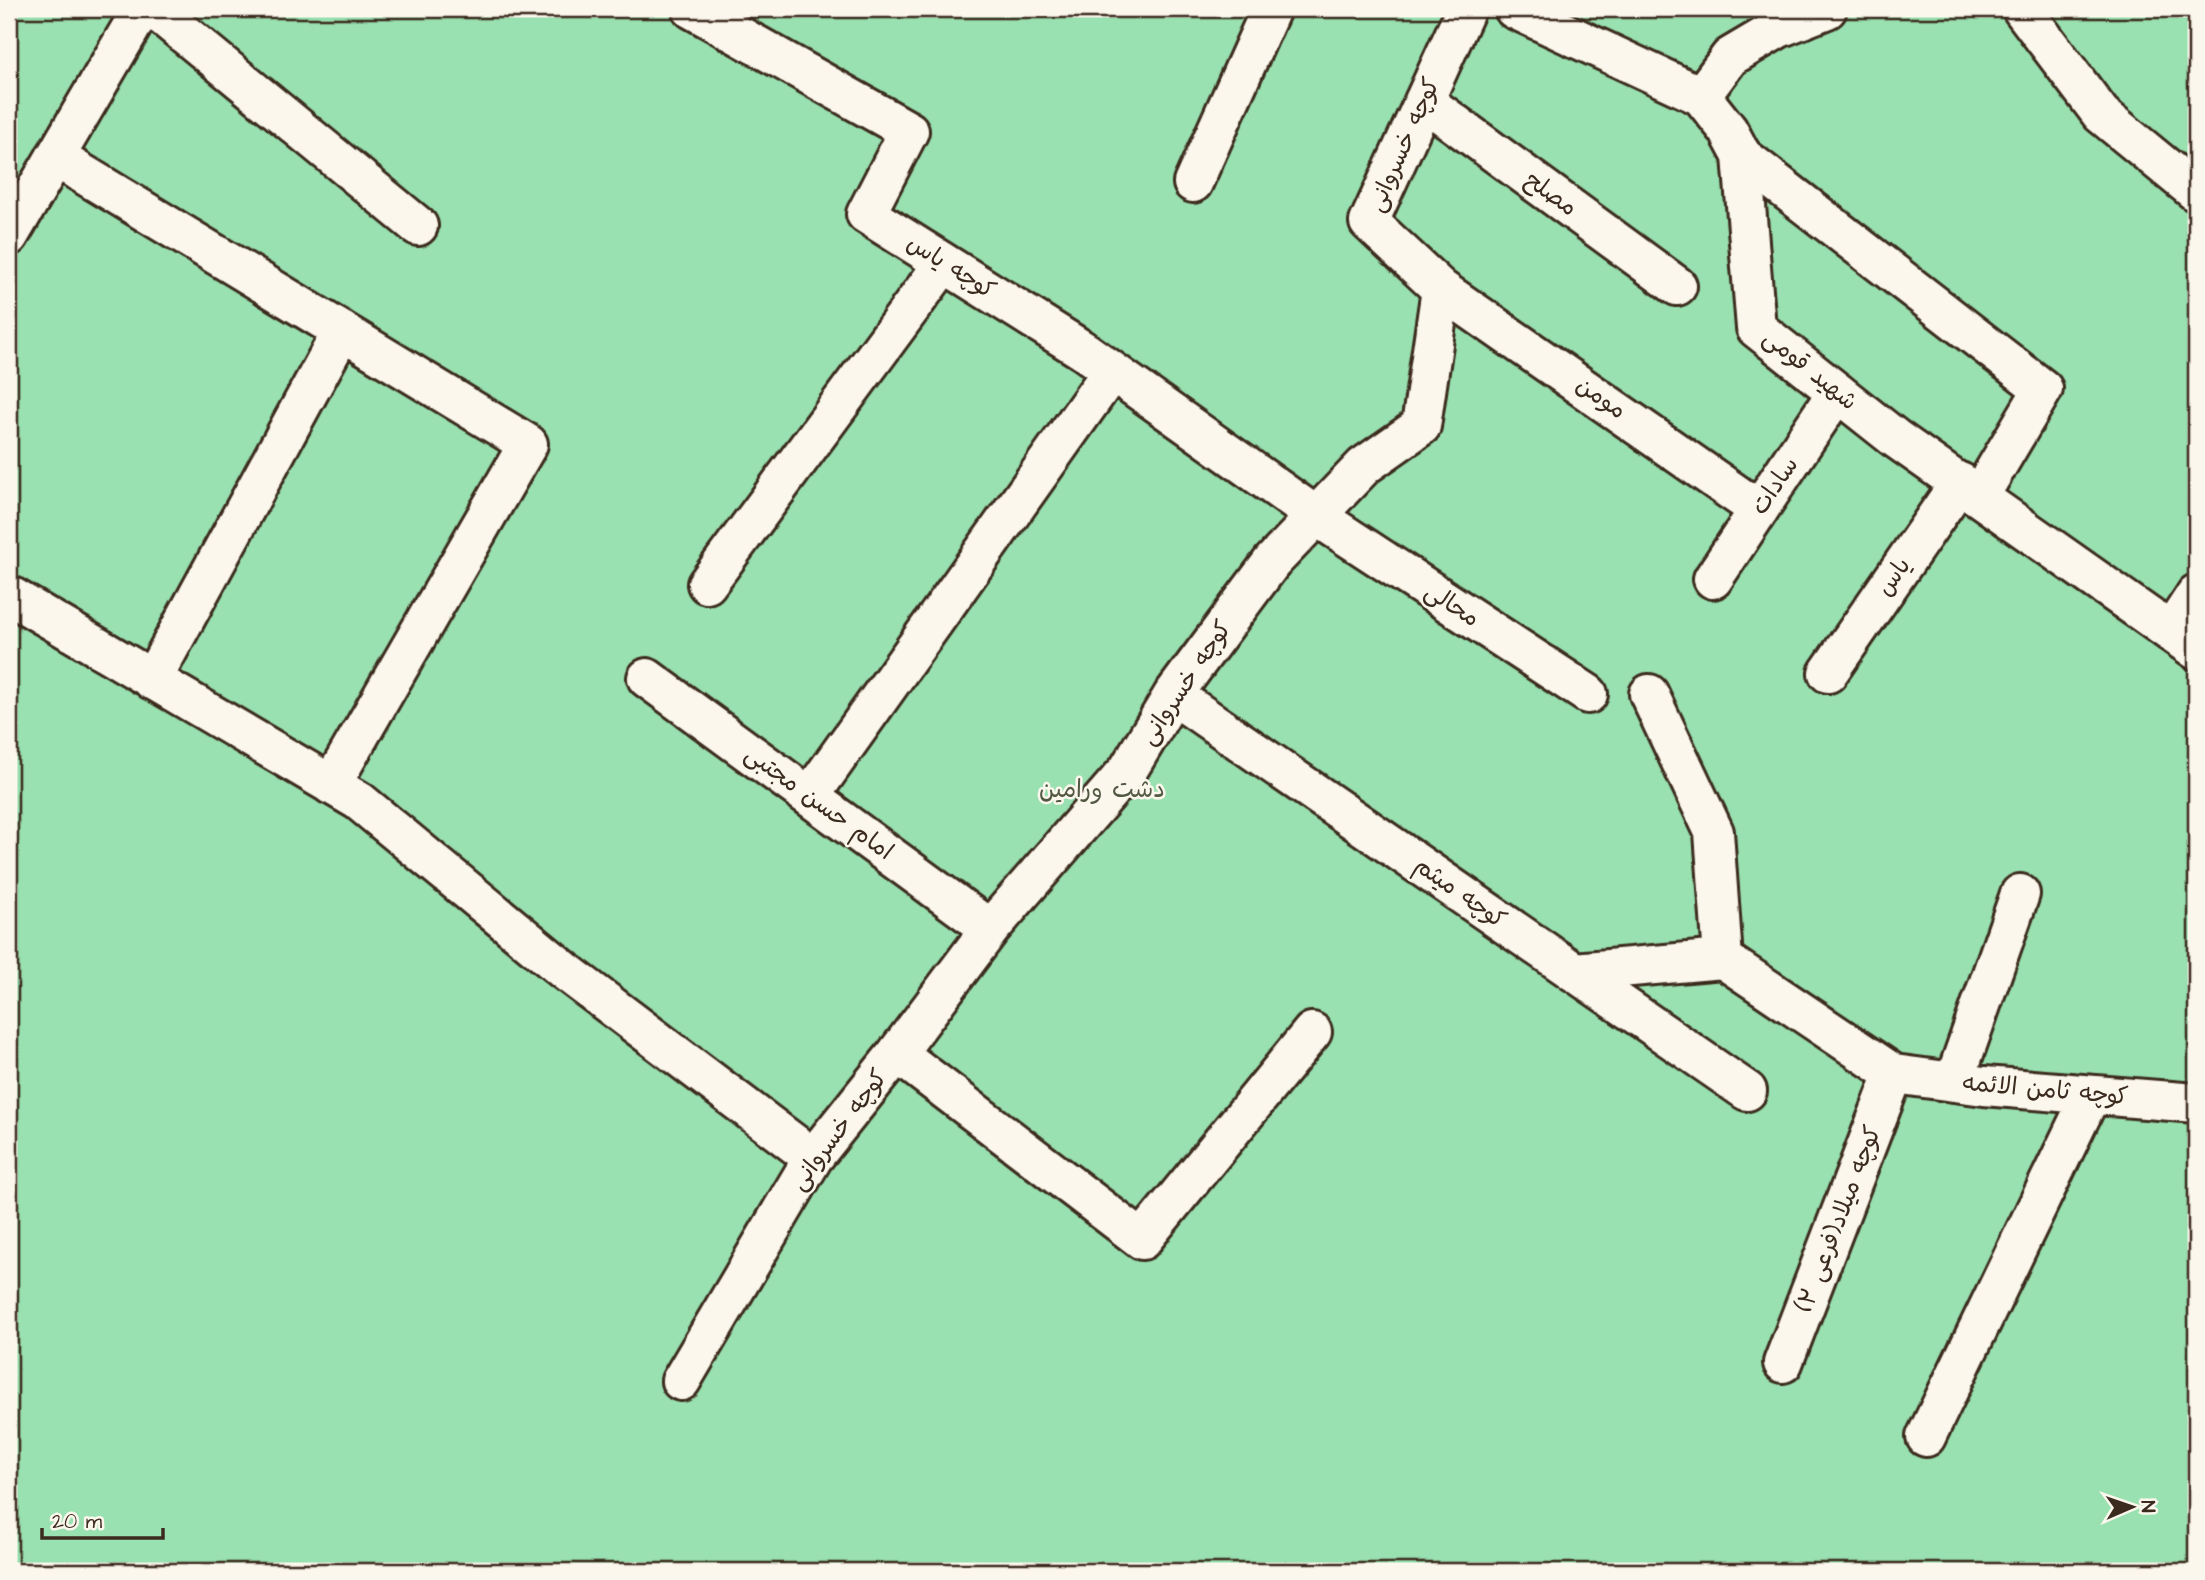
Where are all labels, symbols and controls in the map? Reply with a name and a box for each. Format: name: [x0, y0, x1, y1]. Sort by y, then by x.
street label: کوچه خسروانی: [1359, 72, 1449, 218]
street label: مصلح: [1518, 163, 1584, 225]
street label: کوچه یاس: [900, 226, 1002, 308]
street label: شهید قومی: [1755, 321, 1865, 419]
street label: مومن: [1569, 368, 1633, 428]
street label: سادات: [1743, 450, 1807, 522]
street label: یاس: [1868, 551, 1920, 603]
street label: محالی: [1418, 575, 1486, 635]
street label: کوچه خسروانی: [1132, 614, 1240, 752]
street label: امام حسن مجتبی: [738, 737, 900, 869]
park label: دشت ورامین: [1039, 773, 1165, 807]
street label: کوچه میثم: [1407, 849, 1513, 937]
street label: کوچه خسروانی: [782, 1062, 896, 1198]
street label: کوچه ثامن الائمه: [1960, 1066, 2130, 1114]
street label: کوچه میلاد(فرعی ۲): [1788, 1121, 1890, 1317]
north arrow: [2096, 1472, 2166, 1542]
scale bar: [42, 1496, 163, 1540]
text: N: [2134, 1500, 2161, 1513]
text: 20 m: [52, 1507, 103, 1536]

